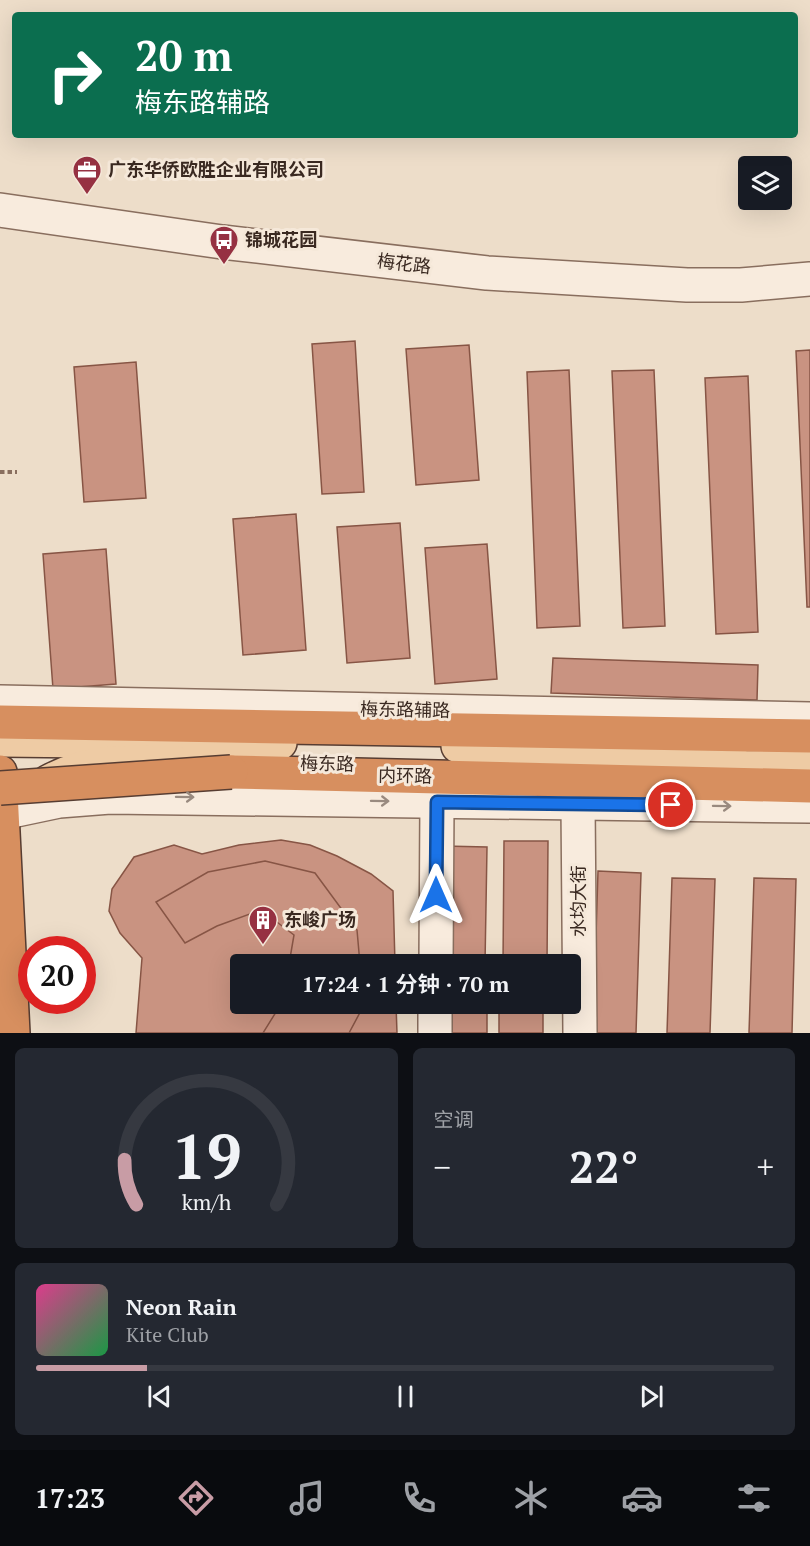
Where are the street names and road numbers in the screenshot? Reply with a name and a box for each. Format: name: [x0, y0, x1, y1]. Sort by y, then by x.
street label: 梅花路: [376, 248, 432, 278]
street label: 梅东路辅路: [360, 696, 450, 722]
street label: 梅东路: [300, 751, 354, 775]
street label: 内环路: [378, 763, 432, 787]
street label: 水均大街: [566, 865, 590, 937]

